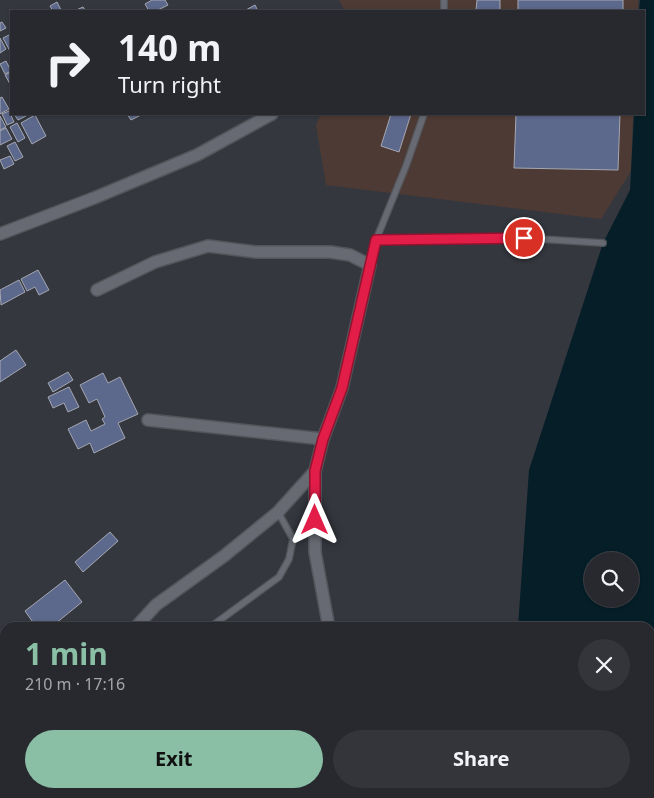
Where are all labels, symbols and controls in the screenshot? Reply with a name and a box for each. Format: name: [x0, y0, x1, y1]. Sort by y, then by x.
text: 140 m: [118, 24, 221, 71]
icon: right: [35, 30, 100, 95]
text: Turn right: [118, 69, 221, 99]
pin: [503, 217, 545, 259]
icon: arrive: [510, 224, 538, 252]
position arrow: [288, 493, 340, 545]
map controls: [584, 552, 639, 607]
button: search: [584, 552, 639, 607]
text: 1 min: [25, 633, 108, 674]
button: close: [578, 639, 630, 691]
text: 210 m · 17:16: [25, 673, 125, 695]
button: Exit: [25, 730, 323, 788]
button: Share: [333, 730, 630, 788]

